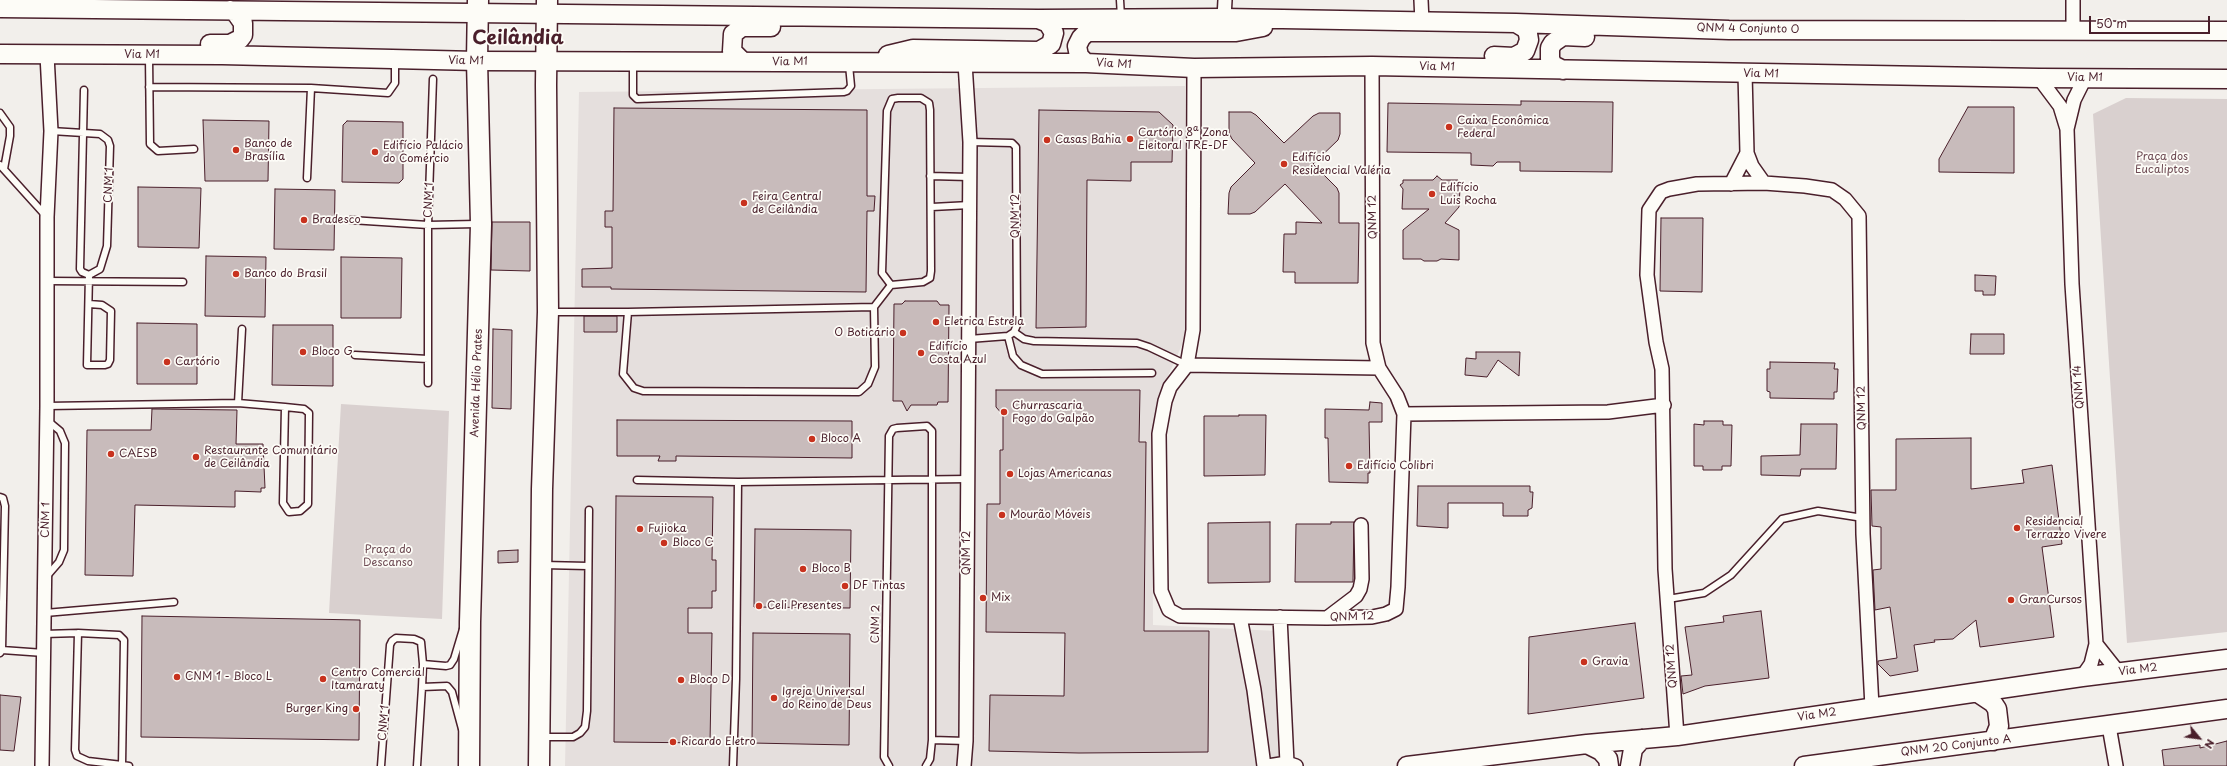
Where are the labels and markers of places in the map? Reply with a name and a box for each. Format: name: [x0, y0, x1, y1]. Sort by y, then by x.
place label: Caixa Econômica Federal: [1457, 114, 1549, 140]
marker: Caixa Econômica Federal: [1444, 122, 1454, 132]
place label: Cartório 8ª Zona Eleitoral TRE-DF: [1138, 126, 1229, 152]
place label: Casas Bahia: [1055, 133, 1121, 147]
marker: Cartório 8ª Zona Eleitoral TRE-DF: [1125, 134, 1135, 144]
marker: Casas Bahia: [1042, 135, 1052, 145]
place label: Banco de Brasília: [244, 137, 292, 163]
place label: Edifício Palácio do Comércio: [383, 139, 463, 165]
marker: Banco de Brasília: [231, 145, 241, 155]
marker: Edifício Palácio do Comércio: [370, 147, 380, 157]
place label: Edifício Residencial Valéria: [1292, 151, 1391, 177]
marker: Edifício Residencial Valéria: [1279, 159, 1289, 169]
place label: Edifício Luis Rocha: [1440, 181, 1497, 207]
marker: Edifício Luis Rocha: [1427, 189, 1437, 199]
place label: Feira Central de Ceilândia: [752, 190, 822, 216]
marker: Feira Central de Ceilândia: [739, 198, 749, 208]
place label: Bradesco: [312, 213, 361, 227]
marker: Bradesco: [299, 215, 309, 225]
place label: Banco do Brasil: [244, 267, 327, 281]
marker: Banco do Brasil: [231, 269, 241, 279]
place label: Eletrica Estrela: [944, 315, 1024, 329]
marker: Eletrica Estrela: [931, 317, 941, 327]
place label: O Boticário: [834, 326, 895, 340]
marker: O Boticário: [898, 328, 908, 338]
place label: Edifício Costa Azul: [929, 340, 986, 366]
place label: Bloco G: [311, 345, 353, 359]
marker: Bloco G: [298, 347, 308, 357]
marker: Edifício Costa Azul: [916, 348, 926, 358]
place label: Cartório: [175, 355, 220, 369]
marker: Cartório: [162, 357, 172, 367]
place label: Churrascaria Fogo do Galpão: [1012, 399, 1094, 425]
marker: Churrascaria Fogo do Galpão: [999, 407, 1009, 417]
place label: Bloco A: [820, 432, 861, 446]
marker: Bloco A: [807, 434, 817, 444]
place label: Restaurante Comunitário de Ceilândia: [204, 444, 338, 470]
place label: CAESB: [119, 447, 157, 461]
marker: CAESB: [106, 449, 116, 459]
marker: Restaurante Comunitário de Ceilândia: [191, 452, 201, 462]
place label: Edifício Colibri: [1357, 459, 1434, 473]
marker: Edifício Colibri: [1344, 461, 1354, 471]
place label: Lojas Americanas: [1018, 467, 1112, 481]
marker: Lojas Americanas: [1005, 469, 1015, 479]
place label: Mourão Móveis: [1010, 508, 1090, 522]
marker: Mourão Móveis: [997, 510, 1007, 520]
place label: Residencial Terrazzo Vivere: [2025, 515, 2107, 541]
place label: Fujioka: [648, 522, 687, 536]
marker: Residencial Terrazzo Vivere: [2012, 523, 2022, 533]
marker: Fujioka: [635, 524, 645, 534]
place label: Bloco C: [672, 536, 713, 550]
marker: Bloco C: [659, 538, 669, 548]
place label: Bloco B: [811, 562, 851, 576]
marker: Bloco B: [798, 564, 808, 574]
place label: DF Tintas: [853, 579, 905, 593]
marker: DF Tintas: [840, 581, 850, 591]
place label: Mix: [991, 591, 1010, 605]
marker: Mix: [978, 593, 988, 603]
place label: GranCursos: [2019, 593, 2082, 607]
marker: GranCursos: [2006, 595, 2016, 605]
place label: Celi Presentes: [767, 599, 842, 613]
marker: Celi Presentes: [754, 601, 764, 611]
place label: Gravia: [1592, 655, 1628, 669]
marker: Gravia: [1579, 657, 1589, 667]
place label: Centro Comercial Itamaraty: [331, 666, 425, 692]
place label: CNM 1 - Bloco L: [185, 670, 272, 684]
marker: CNM 1 - Bloco L: [172, 672, 182, 682]
place label: Bloco D: [689, 673, 730, 687]
marker: Centro Comercial Itamaraty: [318, 674, 328, 684]
marker: Bloco D: [676, 675, 686, 685]
place label: Igreja Universal do Reino de Deus: [782, 685, 872, 711]
marker: Igreja Universal do Reino de Deus: [769, 693, 779, 703]
place label: Burger King: [285, 702, 348, 716]
marker: Burger King: [351, 704, 361, 714]
place label: Ricardo Eletro: [681, 735, 756, 749]
marker: Ricardo Eletro: [668, 737, 678, 747]

